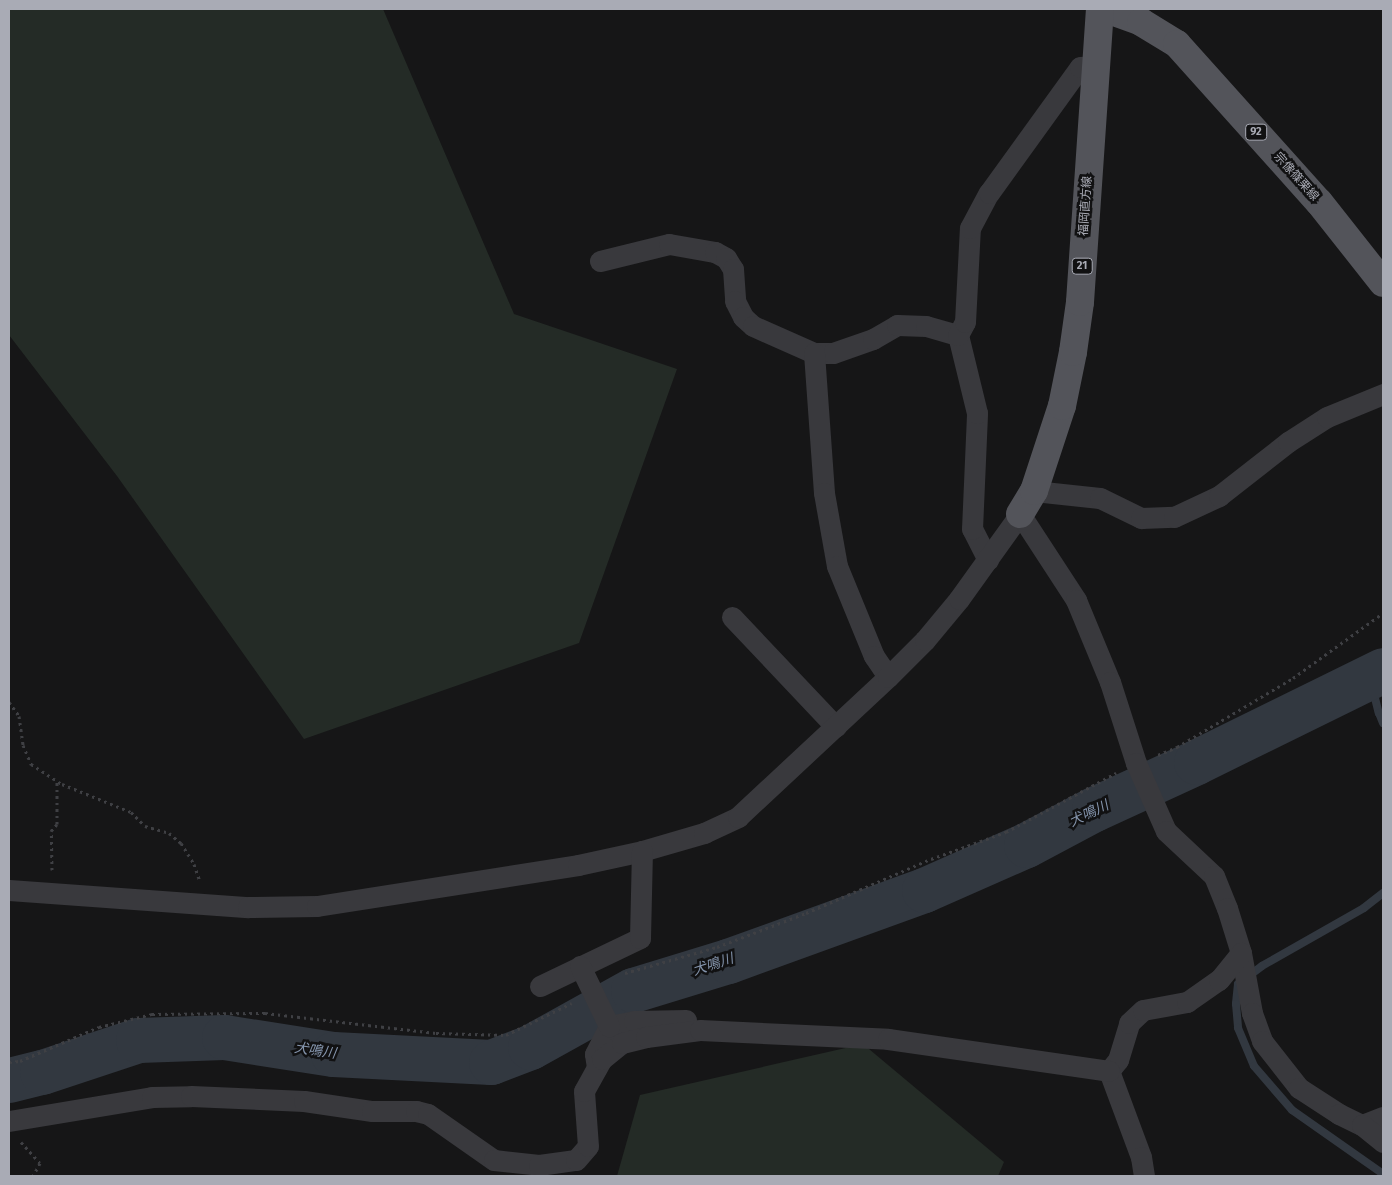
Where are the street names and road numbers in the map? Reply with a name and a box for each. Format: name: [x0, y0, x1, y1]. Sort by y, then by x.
road number: 92: [1245, 124, 1267, 140]
street label: 宗像篠栗線: [1271, 150, 1321, 204]
street label: 福岡直方線: [1077, 176, 1095, 236]
road number: 21: [1071, 258, 1093, 274]

